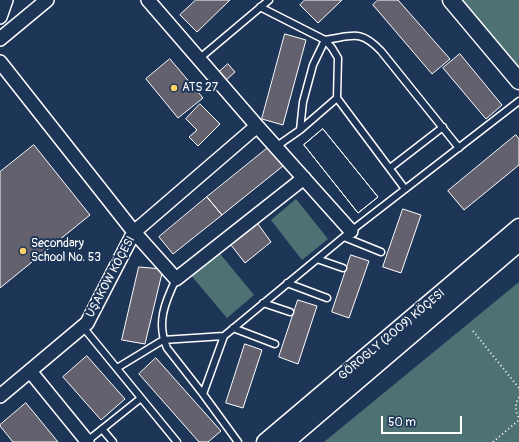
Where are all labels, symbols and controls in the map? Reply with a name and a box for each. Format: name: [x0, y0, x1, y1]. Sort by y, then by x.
place label: ATS 27: [182, 81, 218, 95]
marker: ATS 27: [169, 83, 179, 93]
street label: UŞAKOW KÖÇESI: [84, 234, 138, 320]
place label: Secondary School No. 53: [31, 237, 101, 265]
marker: Secondary School No. 53: [18, 246, 28, 256]
street label: GÖROGLY (2009) KÖÇESI: [336, 286, 448, 384]
scale bar: [383, 408, 464, 434]
text: 50 m: [388, 415, 416, 430]

